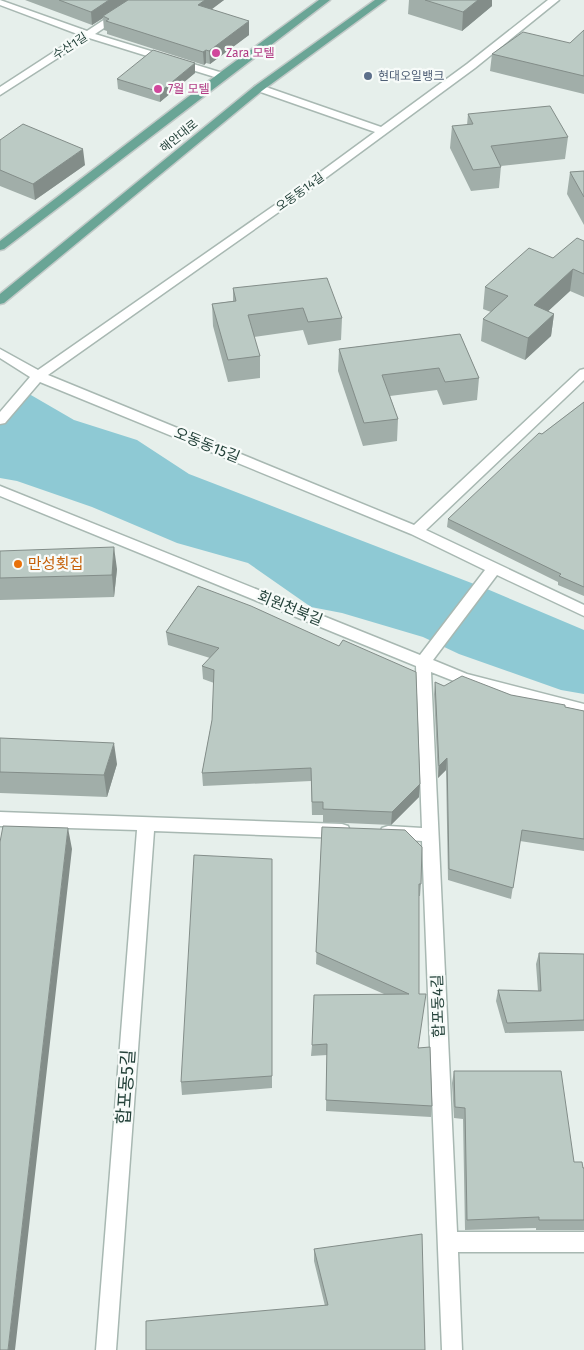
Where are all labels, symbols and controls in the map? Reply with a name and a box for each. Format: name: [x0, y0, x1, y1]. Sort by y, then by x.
street label: 수산1길: [50, 30, 90, 62]
place label: Zara 모텔: [226, 46, 275, 60]
marker: Zara 모텔: [210, 47, 222, 59]
place label: 현대오일뱅크: [378, 69, 444, 83]
marker: 현대오일뱅크: [362, 70, 374, 82]
place label: 7월 모텔: [168, 82, 210, 96]
marker: 7월 모텔: [152, 83, 164, 95]
street label: 해안대로: [157, 117, 201, 155]
street label: 오동동14길: [273, 170, 327, 214]
street label: 오동동15길: [172, 424, 242, 466]
place label: 만성횟집: [28, 555, 83, 573]
marker: 만성횟집: [12, 558, 24, 570]
street label: 회원천북길: [255, 587, 325, 629]
street label: 합포동4길: [428, 974, 448, 1038]
street label: 합포동5길: [112, 1049, 140, 1125]

